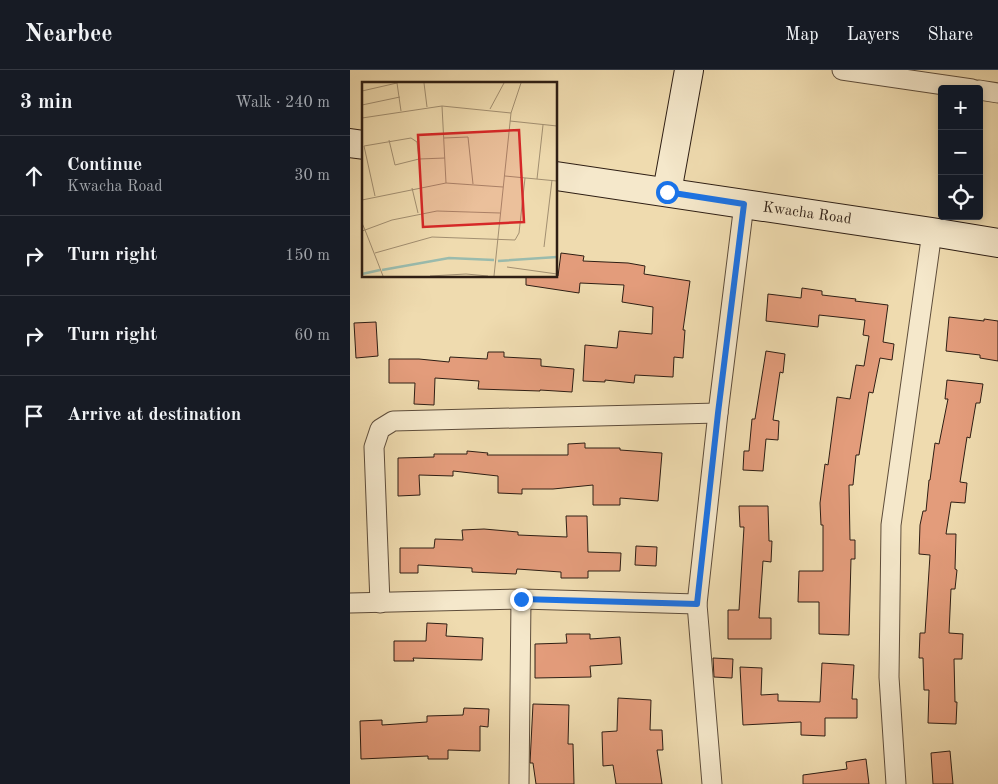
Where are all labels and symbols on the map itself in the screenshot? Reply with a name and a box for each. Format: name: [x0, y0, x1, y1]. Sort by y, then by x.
inset map: [362, 82, 558, 278]
route start: [656, 181, 679, 204]
street label: Kwacha Road: [762, 200, 853, 228]
route end: [510, 588, 533, 611]

